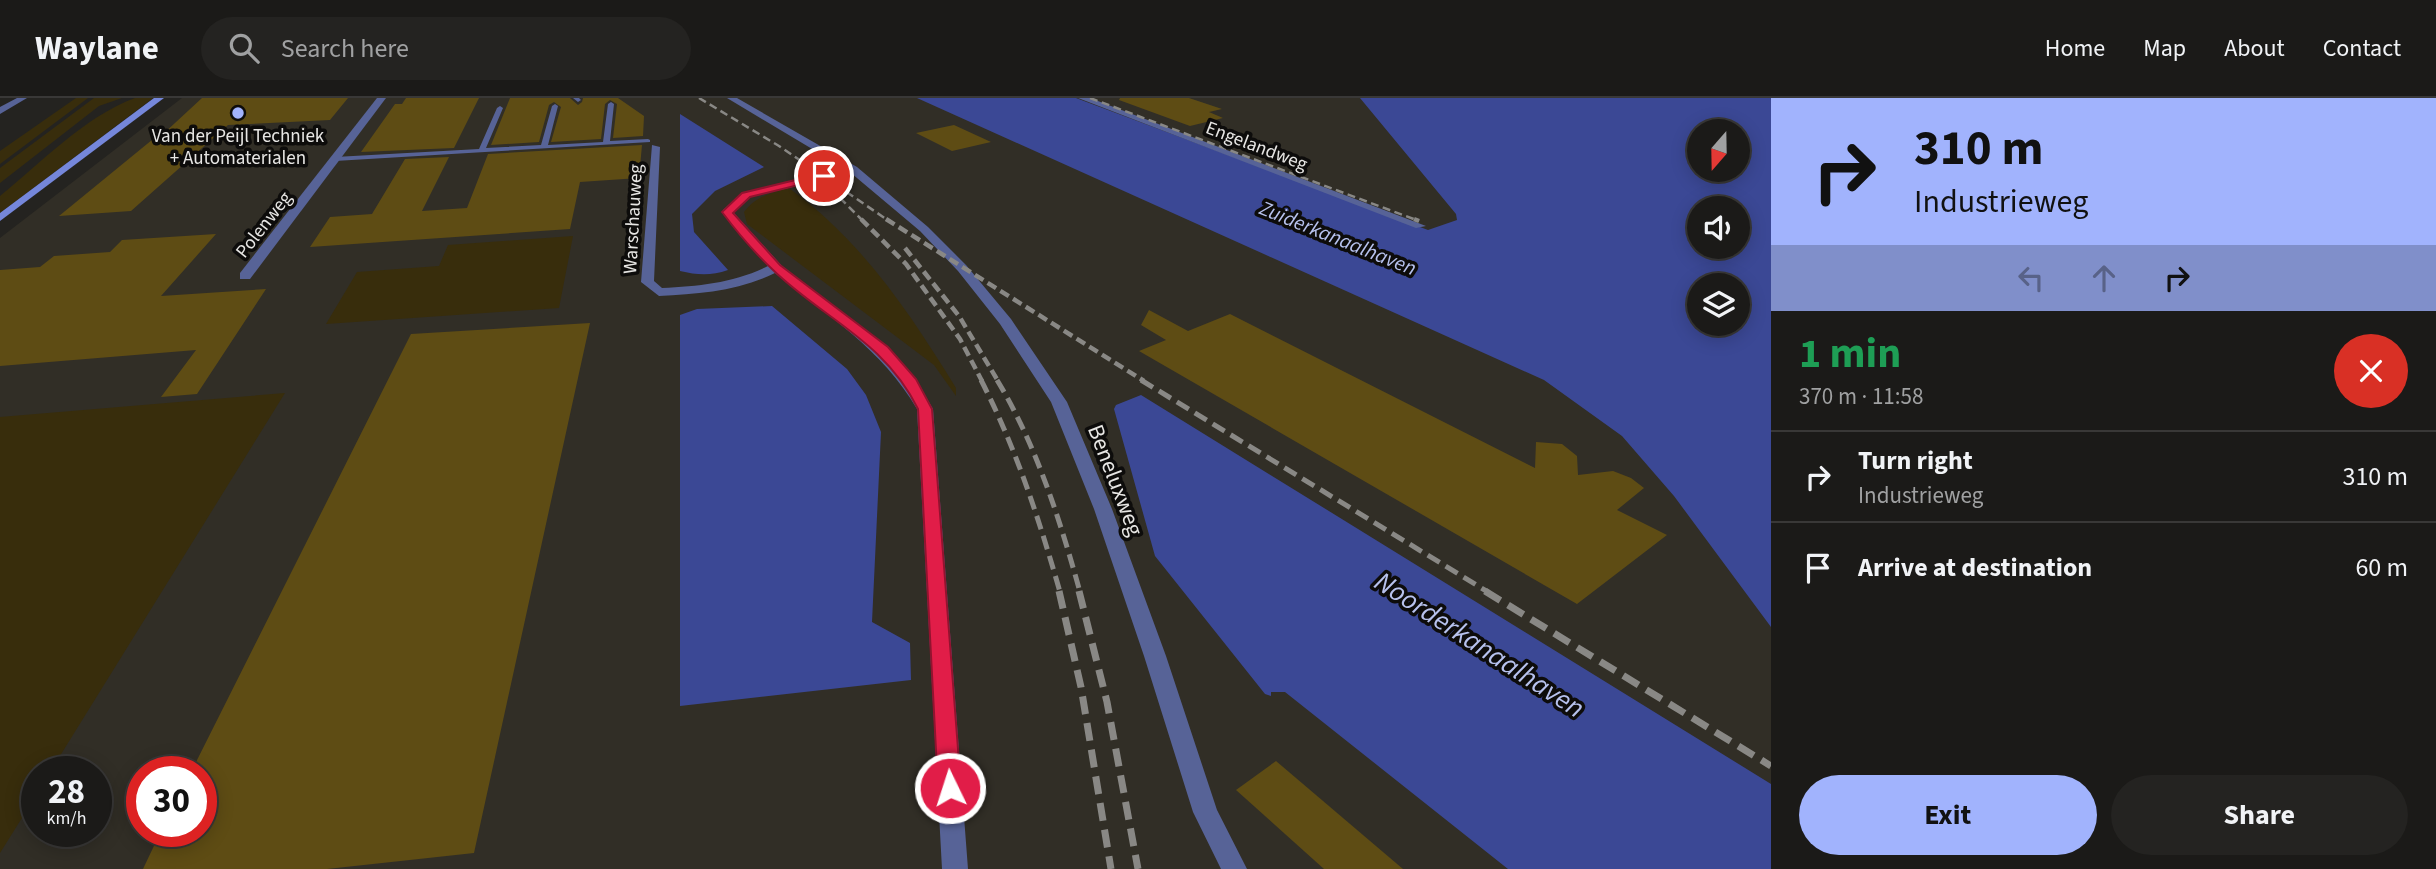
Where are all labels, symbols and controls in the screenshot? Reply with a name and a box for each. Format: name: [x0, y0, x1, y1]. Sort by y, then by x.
search box: [201, 17, 691, 80]
text: Waylane: [35, 25, 159, 72]
icon: search: [225, 29, 263, 67]
text: Search here: [281, 30, 409, 67]
text: Home: [2045, 31, 2105, 66]
text: Map: [2143, 31, 2186, 66]
text: About: [2224, 31, 2285, 66]
text: Contact: [2323, 31, 2401, 66]
marker: Van der Peijl Techniek + Automaterialen: [230, 105, 246, 121]
text: 310 m: [1914, 114, 2043, 184]
street label: Engelandweg: [1202, 115, 1312, 178]
north arrow: [1687, 119, 1750, 182]
map controls: [1687, 119, 1750, 336]
place label: Van der Peijl Techniek + Automaterialen: [152, 123, 325, 172]
icon: right: [1799, 126, 1890, 217]
pin: [794, 146, 854, 206]
icon: arrive: [805, 157, 843, 195]
street label: Warschauweg: [617, 163, 650, 275]
text: Industrieweg: [1914, 179, 2088, 225]
street label: Polenweg: [230, 186, 299, 264]
water label: Zuiderkanaalhaven: [1254, 192, 1421, 283]
button: sound: [1687, 196, 1750, 259]
icon: left: [2012, 259, 2050, 297]
icon: ahead: [2085, 259, 2123, 297]
icon: right: [2158, 259, 2196, 297]
button: layers: [1687, 273, 1750, 336]
text: 1 min: [1799, 324, 1901, 384]
button: close: [2334, 334, 2408, 408]
text: 370 m · 11:58: [1799, 380, 1923, 413]
street label: Beneluxweg: [1079, 420, 1152, 541]
text: Turn right: [1858, 442, 1973, 479]
icon: right: [1799, 458, 1837, 496]
text: 310 m: [2342, 458, 2408, 495]
text: Industrieweg: [1858, 479, 1983, 512]
icon: arrive: [1799, 549, 1837, 587]
text: Arrive at destination: [1858, 549, 2092, 586]
text: 60 m: [2355, 549, 2408, 586]
water label: Noorderkanaalhaven: [1367, 562, 1592, 728]
position arrow: [913, 751, 987, 825]
speed limit sign: 30: [126, 756, 217, 847]
text: 28: [48, 767, 85, 817]
button: Exit: [1799, 775, 2097, 855]
button: Share: [2111, 775, 2408, 855]
text: km/h: [47, 806, 86, 831]

